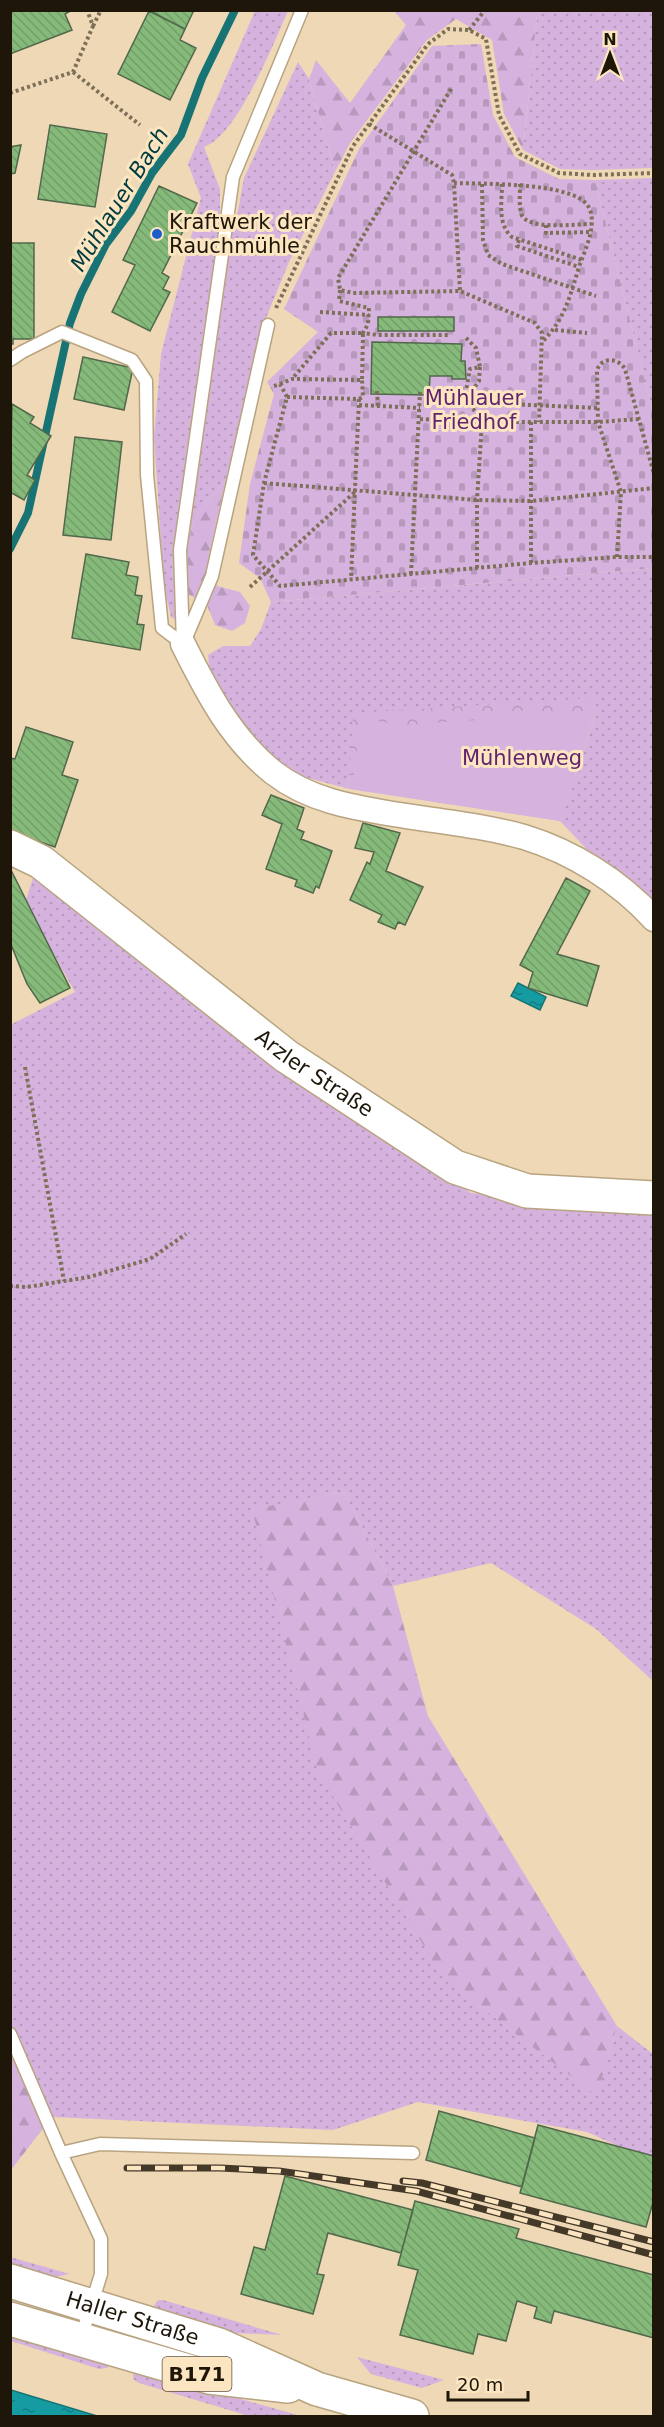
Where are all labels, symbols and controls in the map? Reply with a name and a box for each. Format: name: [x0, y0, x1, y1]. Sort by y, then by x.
north arrow: [580, 24, 640, 84]
text: N: [603, 30, 617, 49]
water label: Mühlauer Bach: [65, 123, 174, 276]
place label: Kraftwerk der Rauchmühle: [169, 210, 312, 258]
marker: Kraftwerk der Rauchmühle: [150, 227, 164, 241]
park label: Mühlauer Friedhof: [425, 386, 524, 434]
park label: Mühlenweg: [462, 746, 582, 770]
street label: Arzler Straße: [251, 1024, 378, 1122]
street label: Haller Straße: [63, 2287, 202, 2350]
road number: B171: [162, 2357, 232, 2391]
scale bar: [448, 2364, 528, 2402]
text: 20 m: [457, 2374, 503, 2395]

